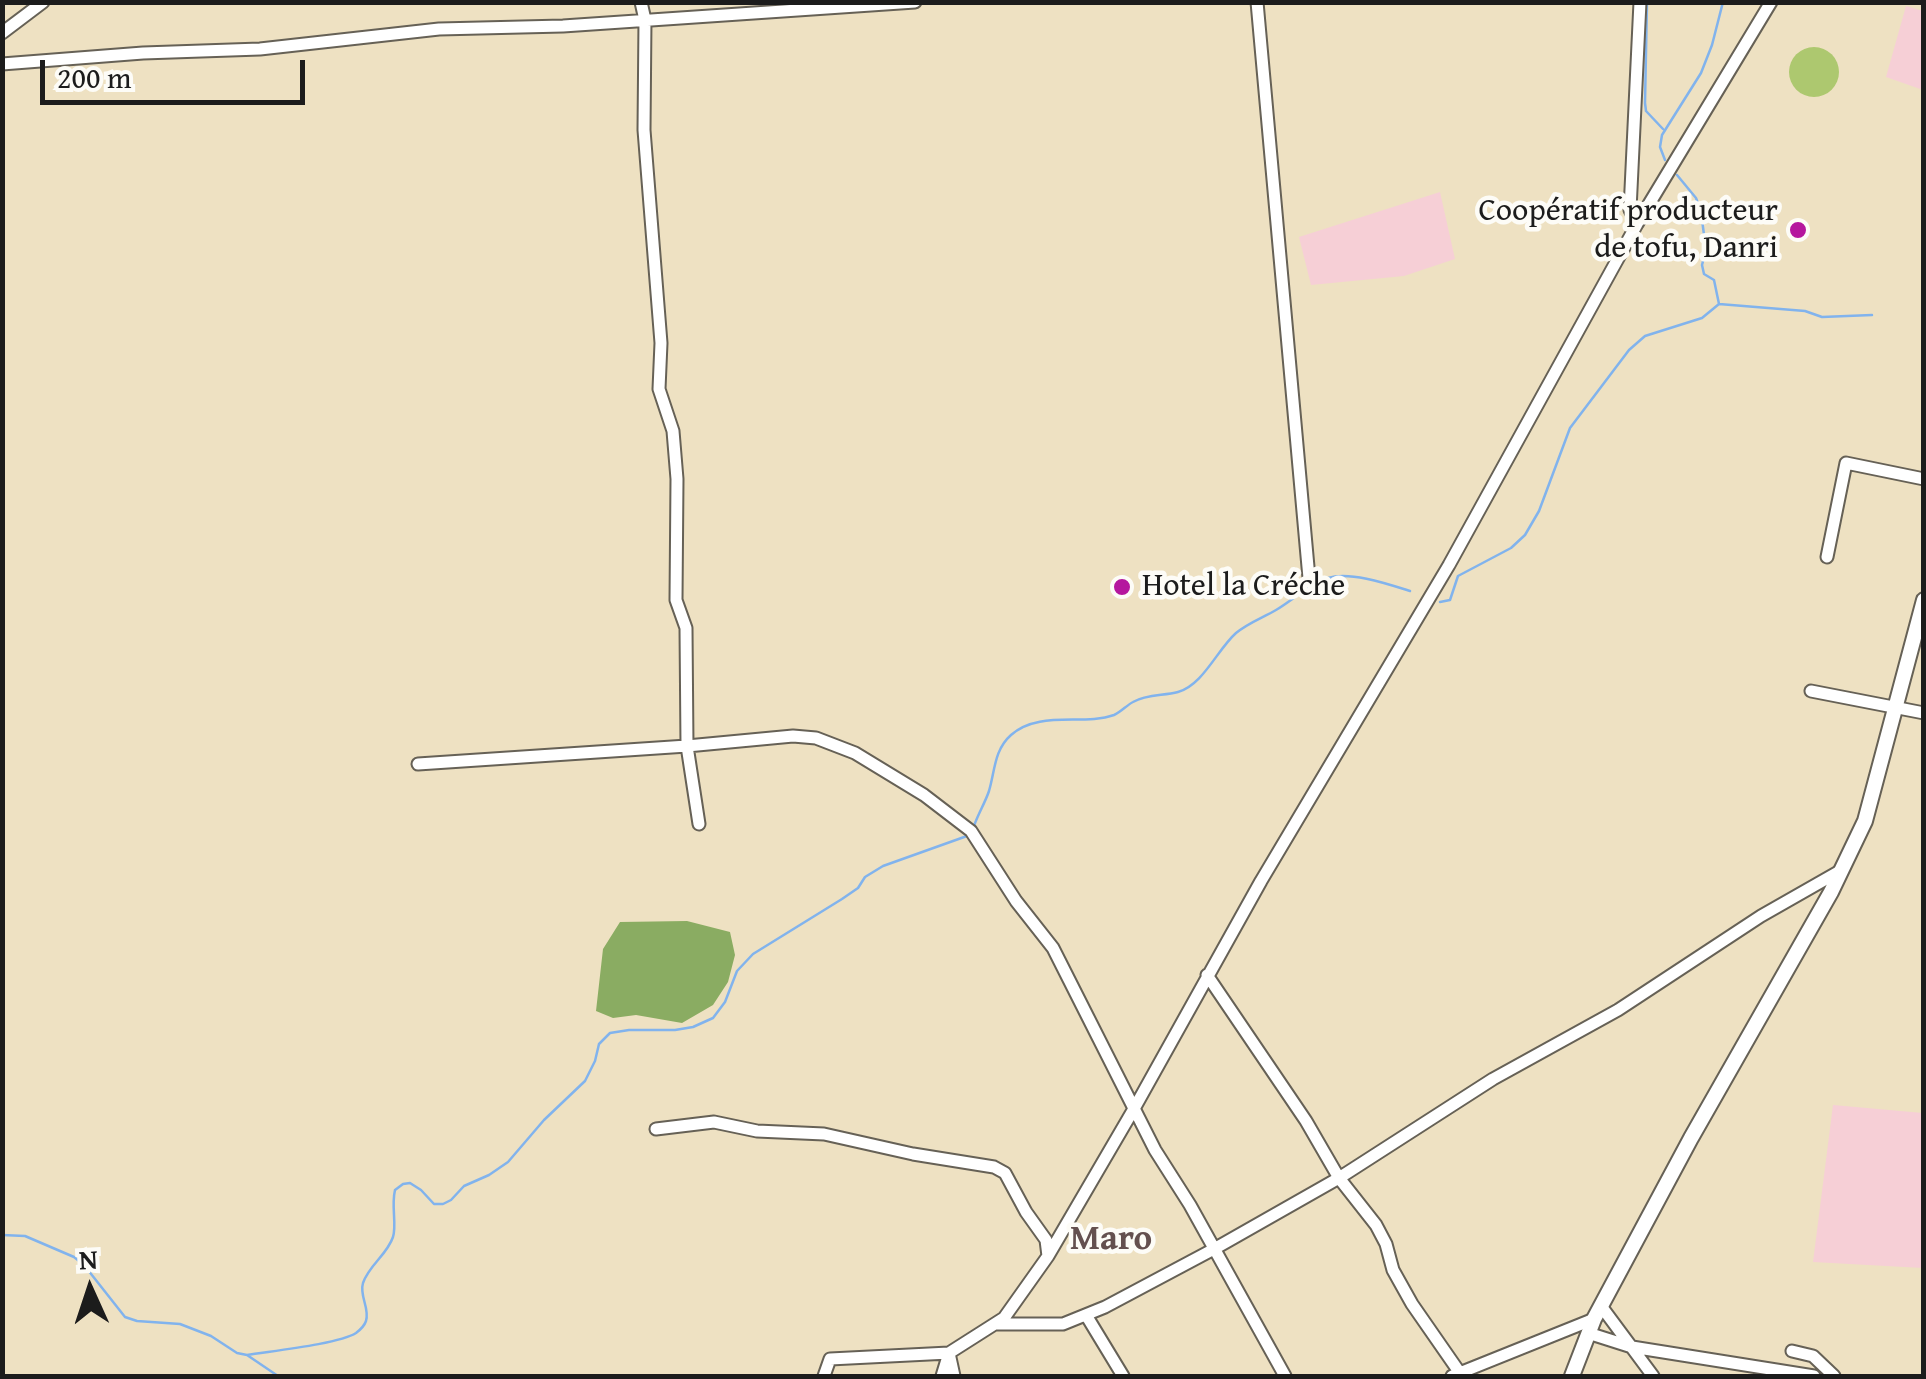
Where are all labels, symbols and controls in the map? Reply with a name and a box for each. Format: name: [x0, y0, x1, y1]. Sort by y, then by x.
scale bar: [45, 40, 310, 102]
text: 200 m: [57, 55, 131, 99]
place label: Coopératif producteur de tofu, Danri: [1478, 193, 1778, 268]
marker: Coopératif producteur de tofu, Danri: [1787, 219, 1809, 241]
place label: Hotel la Créche: [1142, 568, 1345, 606]
marker: Hotel la Créche: [1111, 576, 1133, 598]
district label: Maro: [1070, 1219, 1152, 1261]
text: N: [78, 1238, 99, 1280]
north arrow: [40, 1239, 140, 1339]

